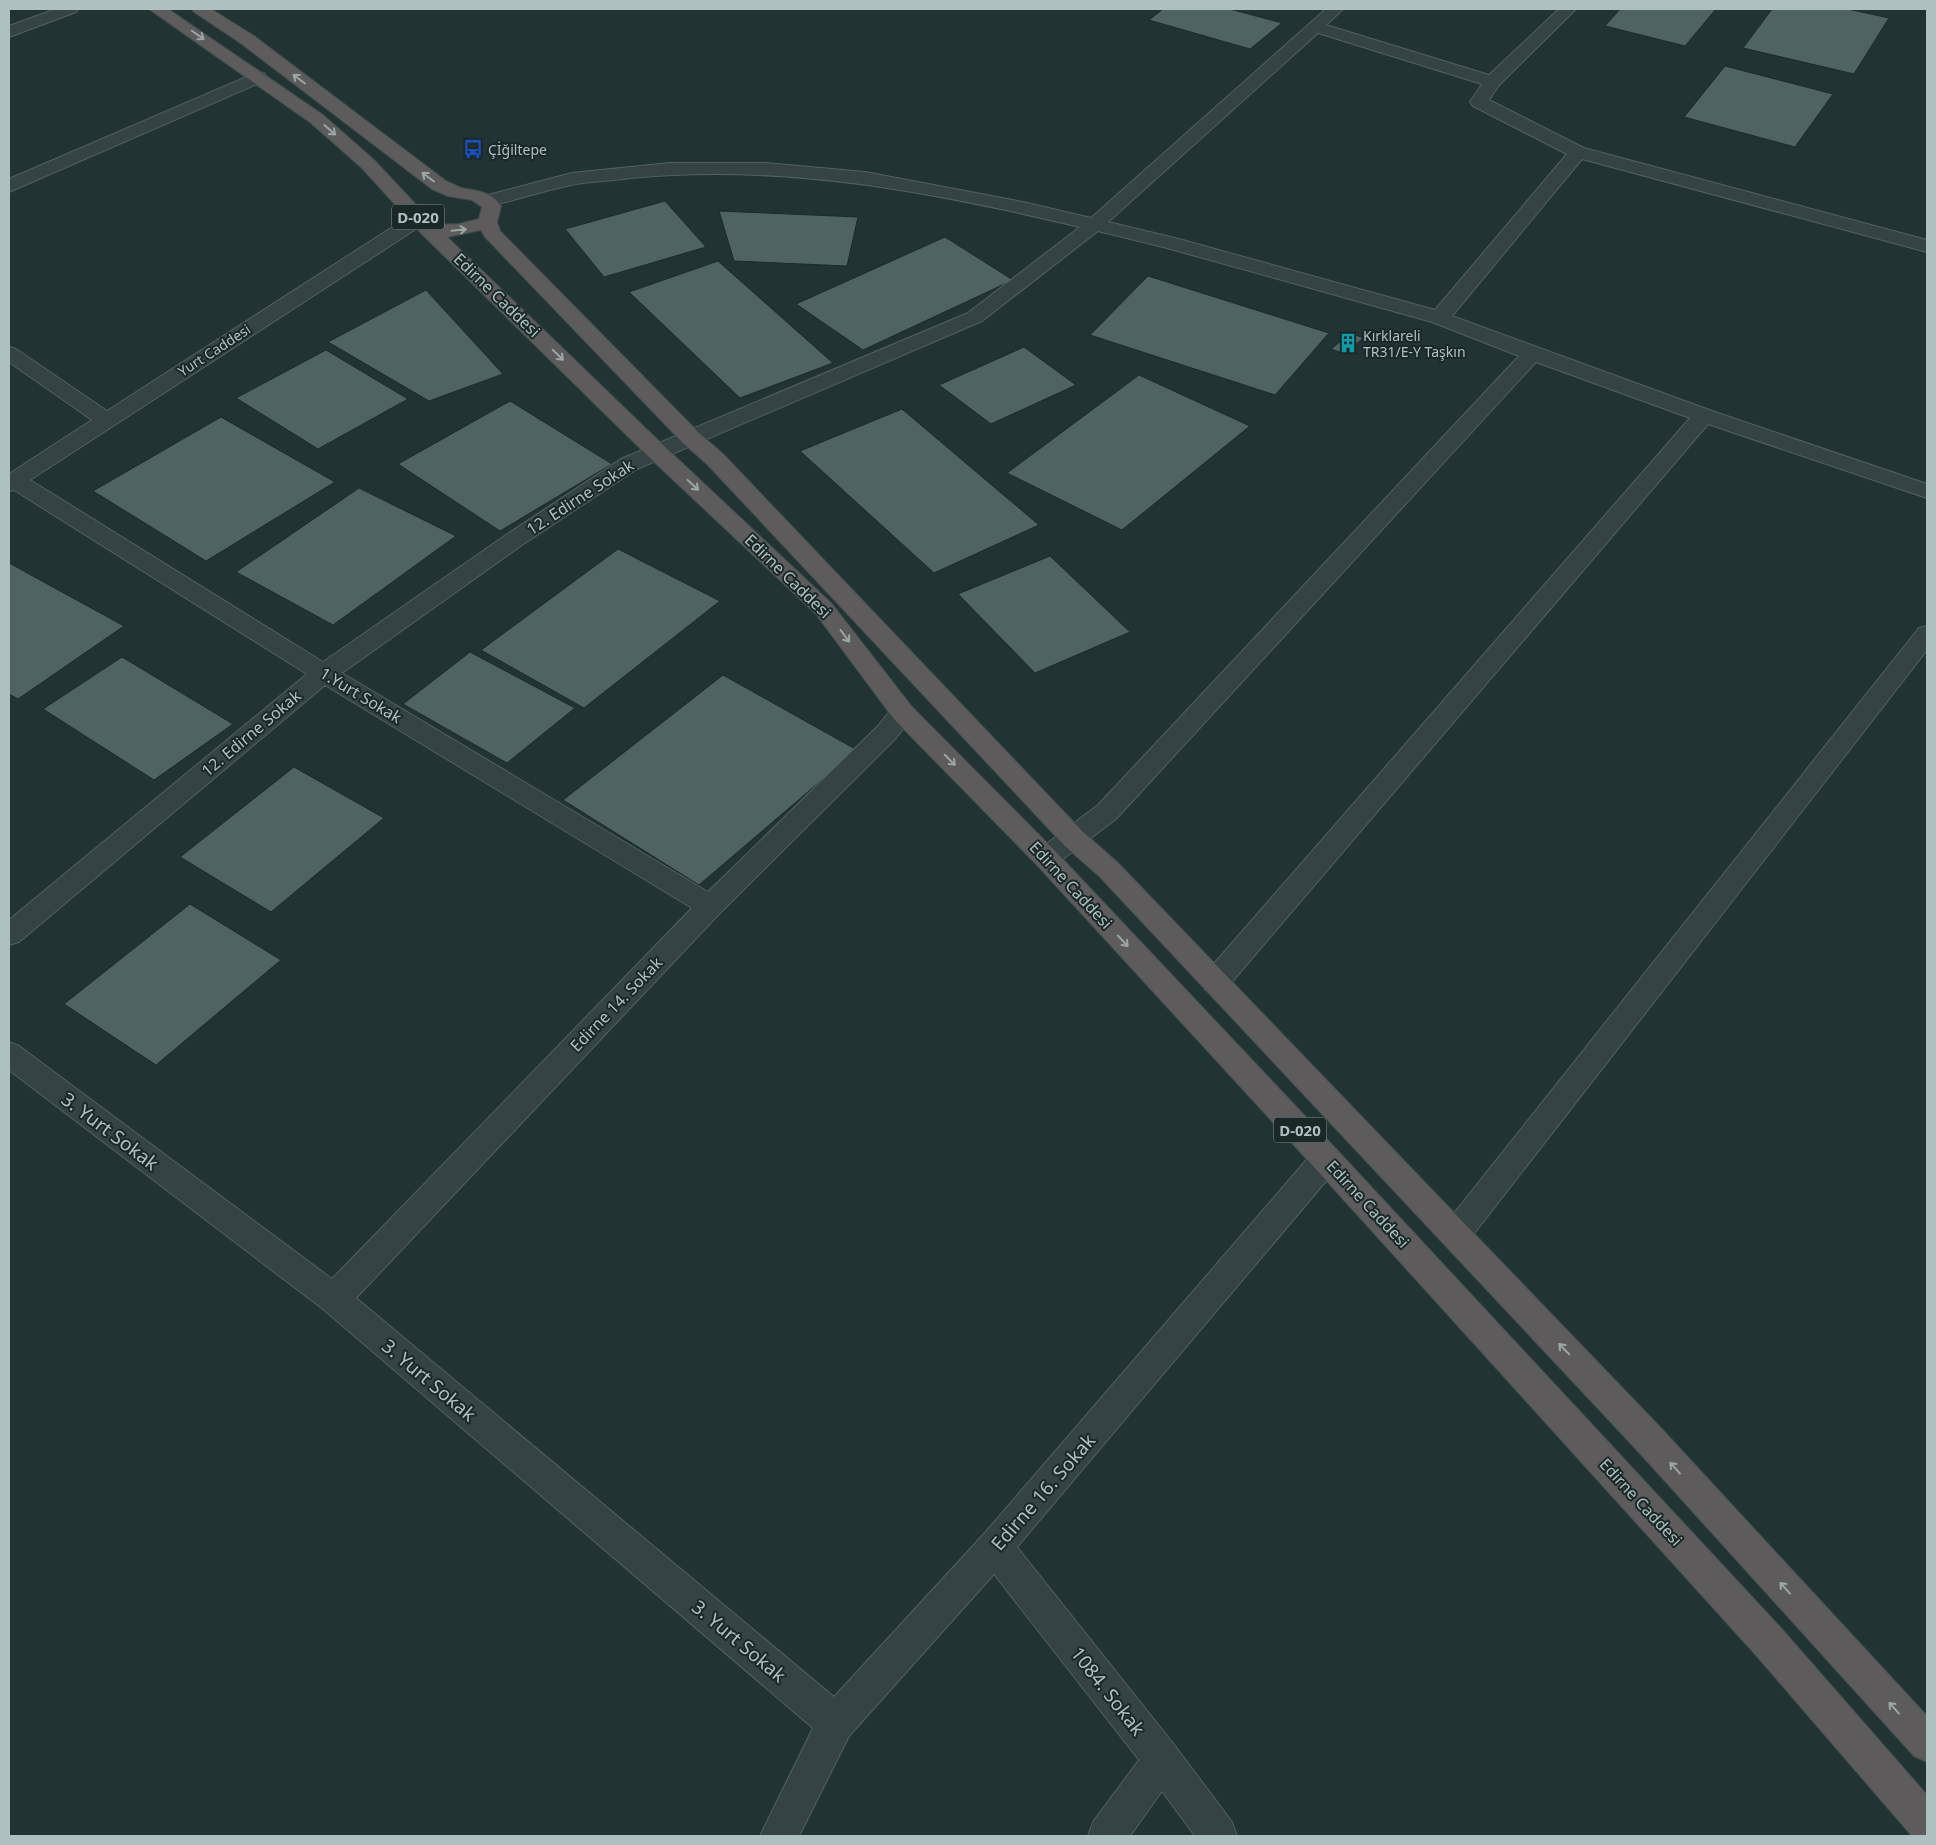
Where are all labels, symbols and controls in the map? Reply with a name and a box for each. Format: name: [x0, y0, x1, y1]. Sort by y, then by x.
one-way arrow: [191, 30, 205, 40]
one-way arrow: [293, 73, 306, 84]
one-way arrow: [323, 124, 336, 136]
bus stop icon: Çİğiltepe: [462, 138, 484, 160]
place label: Çİğiltepe: [488, 140, 547, 159]
one-way arrow: [421, 172, 435, 182]
road number: D-020: [392, 204, 444, 230]
one-way arrow: [451, 225, 467, 235]
street label: Edirne Caddesi: [449, 248, 545, 342]
street label: Yurt Caddesi: [174, 319, 254, 381]
place label: Kırklareli TR31/E-Y Taşkın: [1363, 326, 1466, 361]
building icon: Kırklareli TR31/E-Y Taşkın: [1337, 332, 1359, 354]
one-way arrow: [551, 348, 563, 360]
street label: 12. Edirne Sokak: [522, 454, 638, 540]
one-way arrow: [687, 479, 699, 491]
street label: Edirne Caddesi: [740, 529, 836, 623]
one-way arrow: [839, 630, 850, 643]
street label: 1.Yurt Sokak: [316, 662, 406, 728]
street label: 12. Edirne Sokak: [197, 684, 306, 781]
one-way arrow: [944, 754, 956, 766]
street label: Edirne Caddesi: [1025, 836, 1117, 934]
one-way arrow: [1117, 934, 1129, 947]
street label: Edirne 14. Sokak: [565, 951, 667, 1056]
street label: 3. Yurt Sokak: [56, 1086, 164, 1176]
road number: D-020: [1274, 1118, 1326, 1142]
street label: Edirne Caddesi: [1322, 1155, 1414, 1253]
street label: 3. Yurt Sokak: [376, 1333, 482, 1427]
one-way arrow: [1558, 1343, 1570, 1356]
street label: Edirne 16. Sokak: [985, 1428, 1101, 1556]
street label: Edirne Caddesi: [1595, 1453, 1687, 1551]
one-way arrow: [1669, 1461, 1681, 1474]
one-way arrow: [1779, 1581, 1791, 1594]
street label: 3. Yurt Sokak: [686, 1594, 792, 1688]
street label: 1084. Sokak: [1065, 1641, 1151, 1741]
one-way arrow: [1888, 1701, 1900, 1714]

